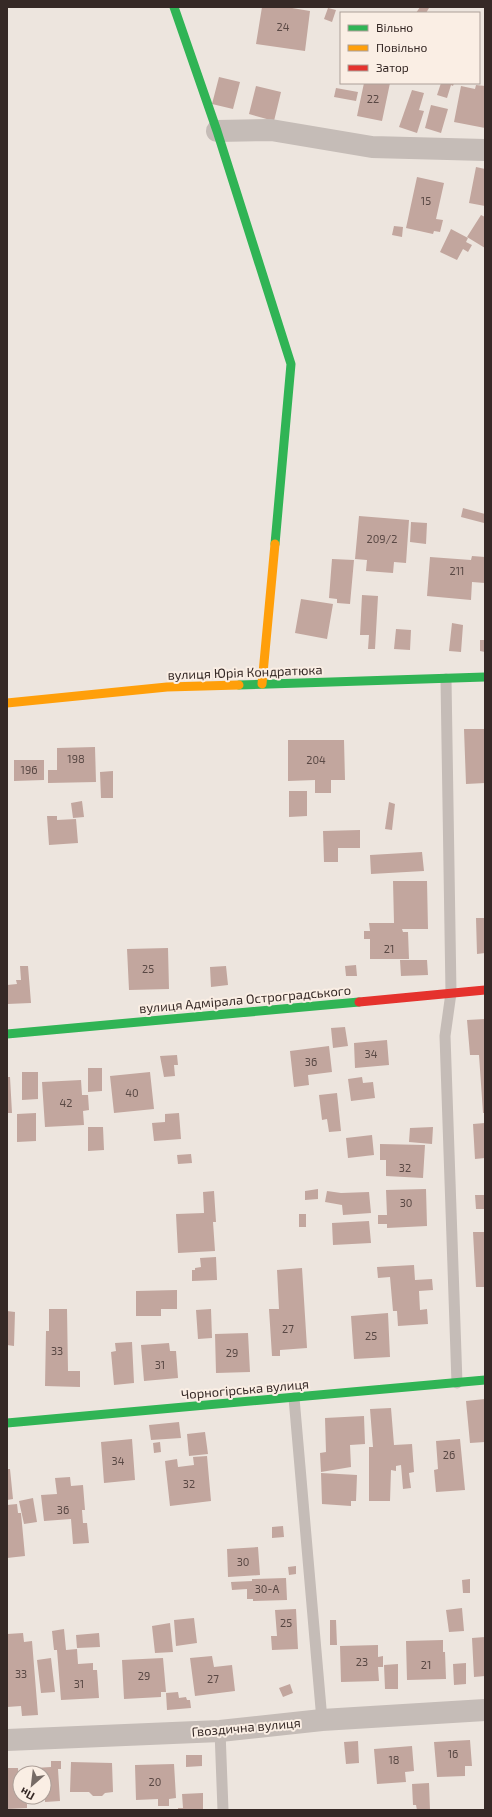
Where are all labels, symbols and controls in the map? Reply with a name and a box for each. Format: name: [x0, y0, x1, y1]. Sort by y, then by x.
legend: [340, 12, 480, 84]
house number: 24: [277, 20, 290, 33]
text: Вільно: [376, 20, 413, 34]
text: Повільно: [376, 40, 427, 54]
text: Затор: [376, 60, 409, 74]
house number: 22: [367, 92, 379, 105]
house number: 15: [421, 194, 431, 207]
house number: 209/2: [367, 532, 397, 545]
house number: 211: [450, 564, 464, 577]
street label: вулиця Юрія Кондратюка: [167, 661, 323, 683]
house number: 198: [67, 752, 85, 765]
house number: 204: [306, 753, 326, 766]
house number: 196: [21, 763, 37, 776]
house number: 21: [384, 942, 394, 955]
house number: 25: [142, 962, 154, 975]
street label: вулиця Адмірала Остроградського: [138, 982, 352, 1016]
house number: 34: [365, 1047, 378, 1060]
house number: 36: [305, 1055, 317, 1068]
house number: 40: [125, 1086, 139, 1099]
house number: 42: [60, 1096, 72, 1109]
house number: 32: [399, 1161, 411, 1174]
house number: 30: [400, 1196, 412, 1209]
house number: 27: [282, 1322, 294, 1335]
house number: 25: [365, 1329, 377, 1342]
house number: 33: [51, 1344, 63, 1357]
house number: 29: [226, 1346, 238, 1359]
house number: 31: [155, 1358, 165, 1371]
street label: Чорногірська вулиця: [180, 1375, 310, 1403]
house number: 26: [443, 1448, 455, 1461]
house number: 34: [112, 1454, 125, 1467]
house number: 32: [183, 1477, 195, 1490]
house number: 36: [57, 1503, 69, 1516]
house number: 30: [237, 1555, 249, 1568]
house number: 30-А: [255, 1582, 279, 1595]
house number: 25: [280, 1616, 292, 1629]
house number: 23: [356, 1655, 368, 1668]
house number: 21: [421, 1658, 431, 1671]
house number: 33: [15, 1667, 27, 1680]
house number: 29: [138, 1669, 150, 1682]
house number: 27: [207, 1672, 219, 1685]
house number: 31: [74, 1677, 84, 1690]
street label: Гвоздична вулиця: [191, 1714, 301, 1740]
house number: 16: [448, 1747, 458, 1760]
house number: 18: [388, 1753, 400, 1766]
north arrow: [12, 1765, 52, 1805]
house number: 20: [149, 1775, 161, 1788]
text: Пн: [18, 1785, 36, 1803]

